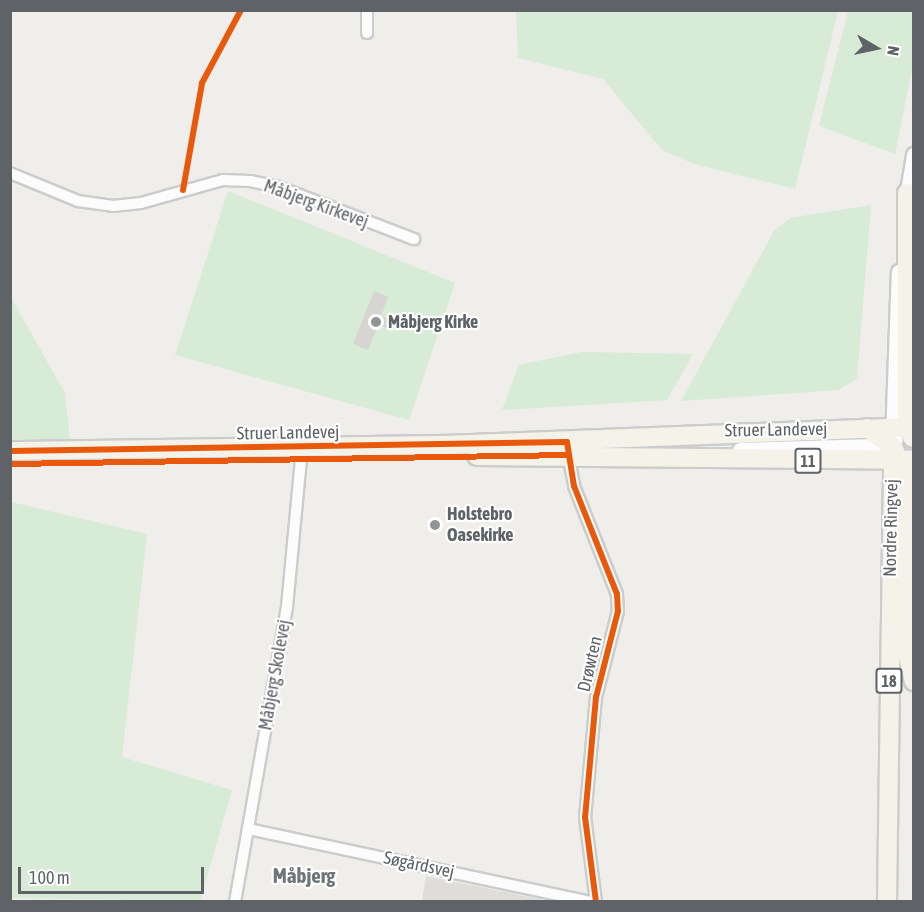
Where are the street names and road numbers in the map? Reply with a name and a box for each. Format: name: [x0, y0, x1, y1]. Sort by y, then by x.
street label: Måbjerg Kirkevej: [261, 175, 371, 233]
street label: Struer Landevej: [724, 418, 828, 442]
street label: Struer Landevej: [236, 421, 340, 445]
road number: 11: [793, 448, 823, 474]
street label: Nordre Ringvej: [879, 479, 903, 577]
street label: Måbjerg Skolevej: [255, 618, 295, 732]
street label: Drøwten: [573, 634, 607, 694]
road number: 18: [874, 668, 904, 694]
street label: Søgårdsvej: [382, 847, 456, 883]

